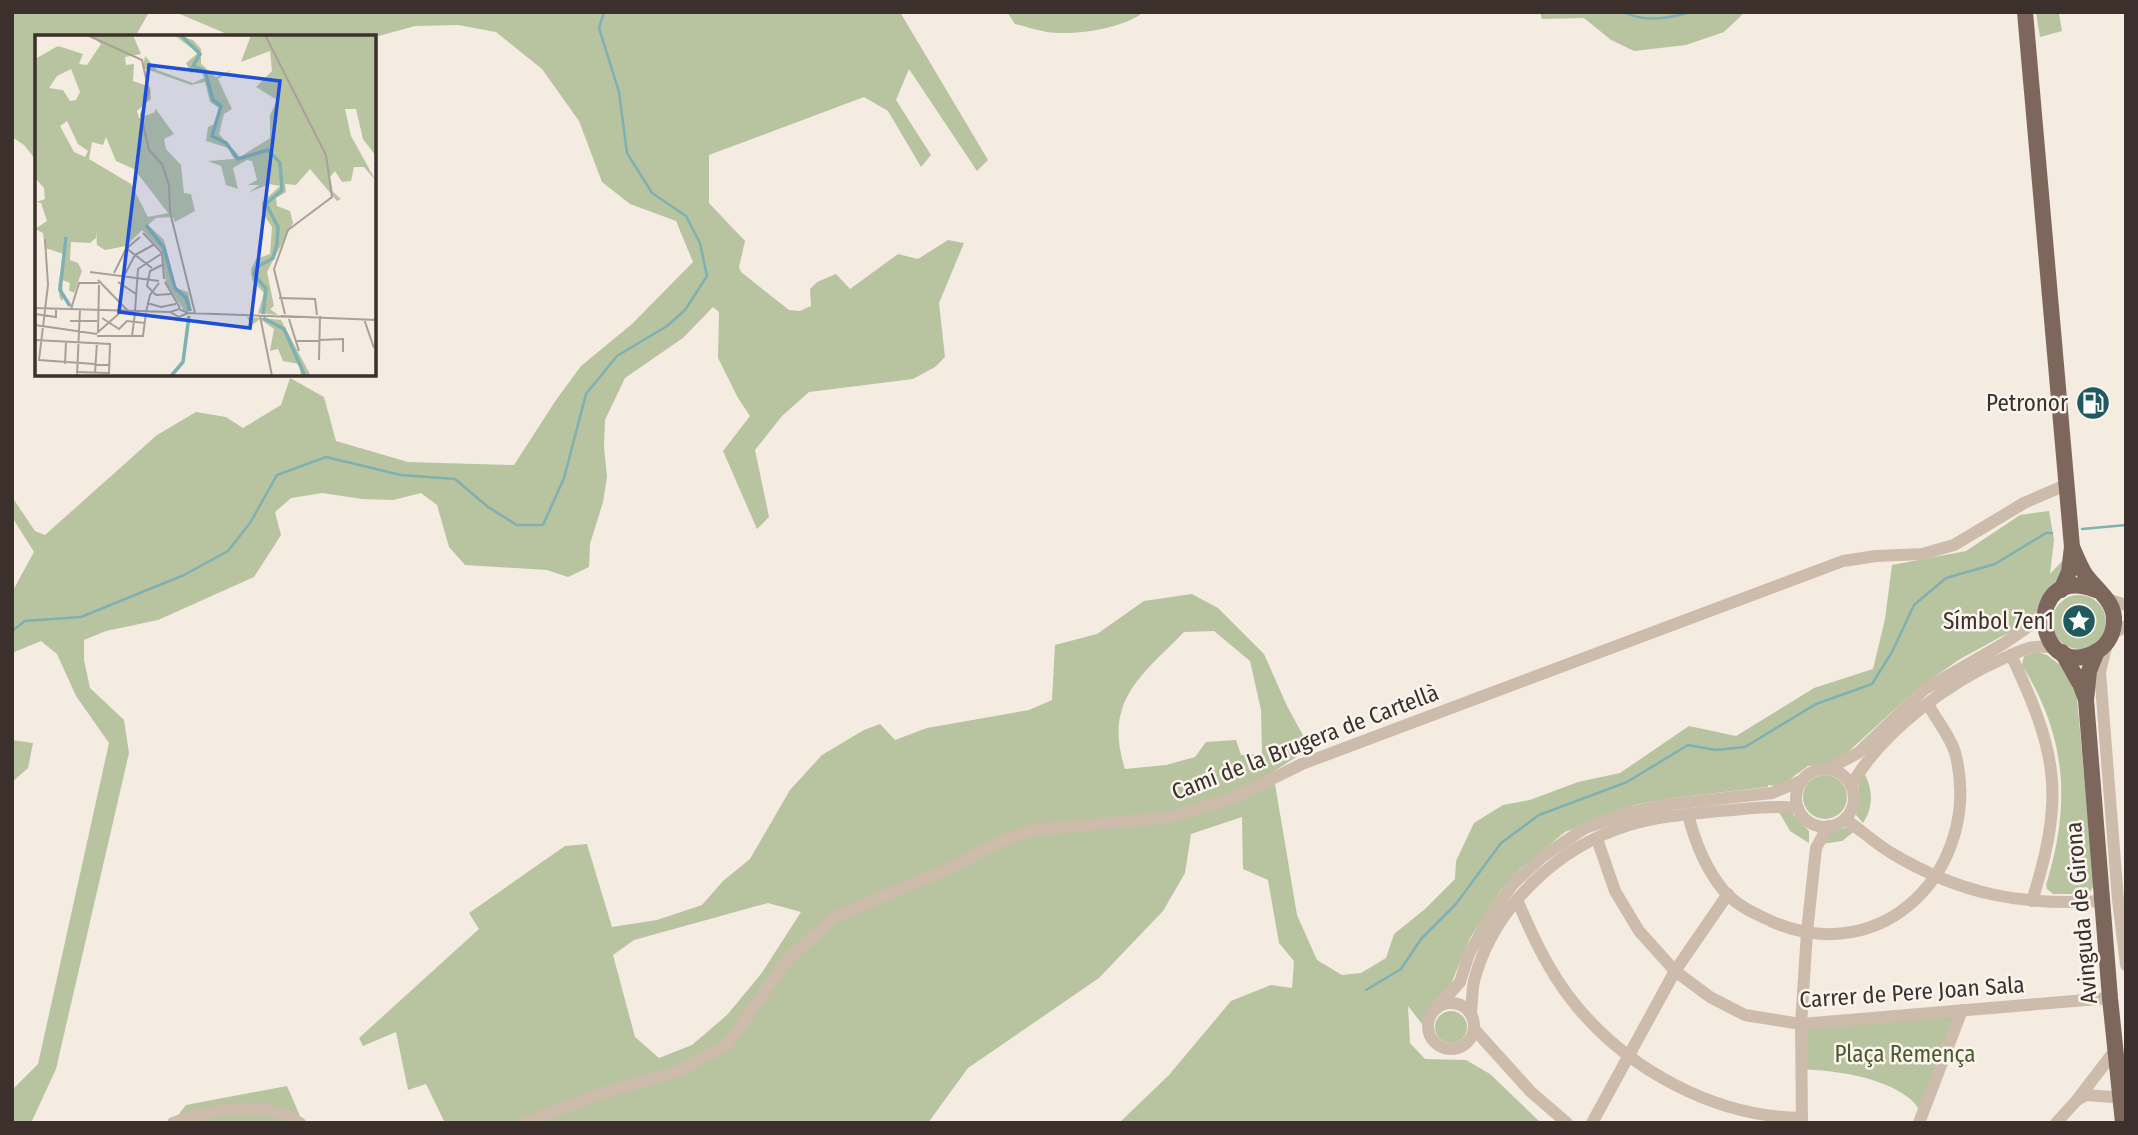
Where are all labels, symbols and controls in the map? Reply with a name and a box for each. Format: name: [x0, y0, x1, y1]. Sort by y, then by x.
inset map: [35, 35, 376, 376]
fuel station icon: Petronor: [2074, 384, 2112, 422]
place label: Petronor: [1986, 389, 2068, 417]
place icon: Símbol 7en1: [2060, 602, 2098, 640]
place label: Símbol 7en1: [1943, 607, 2054, 635]
street label: Camí de la Brugera de Cartellà: [1168, 678, 1442, 806]
street label: Avinguda de Girona: [2059, 821, 2103, 1005]
street label: Carrer de Pere Joan Sala: [1799, 970, 2025, 1014]
park label: Plaça Remença: [1835, 1040, 1975, 1068]

